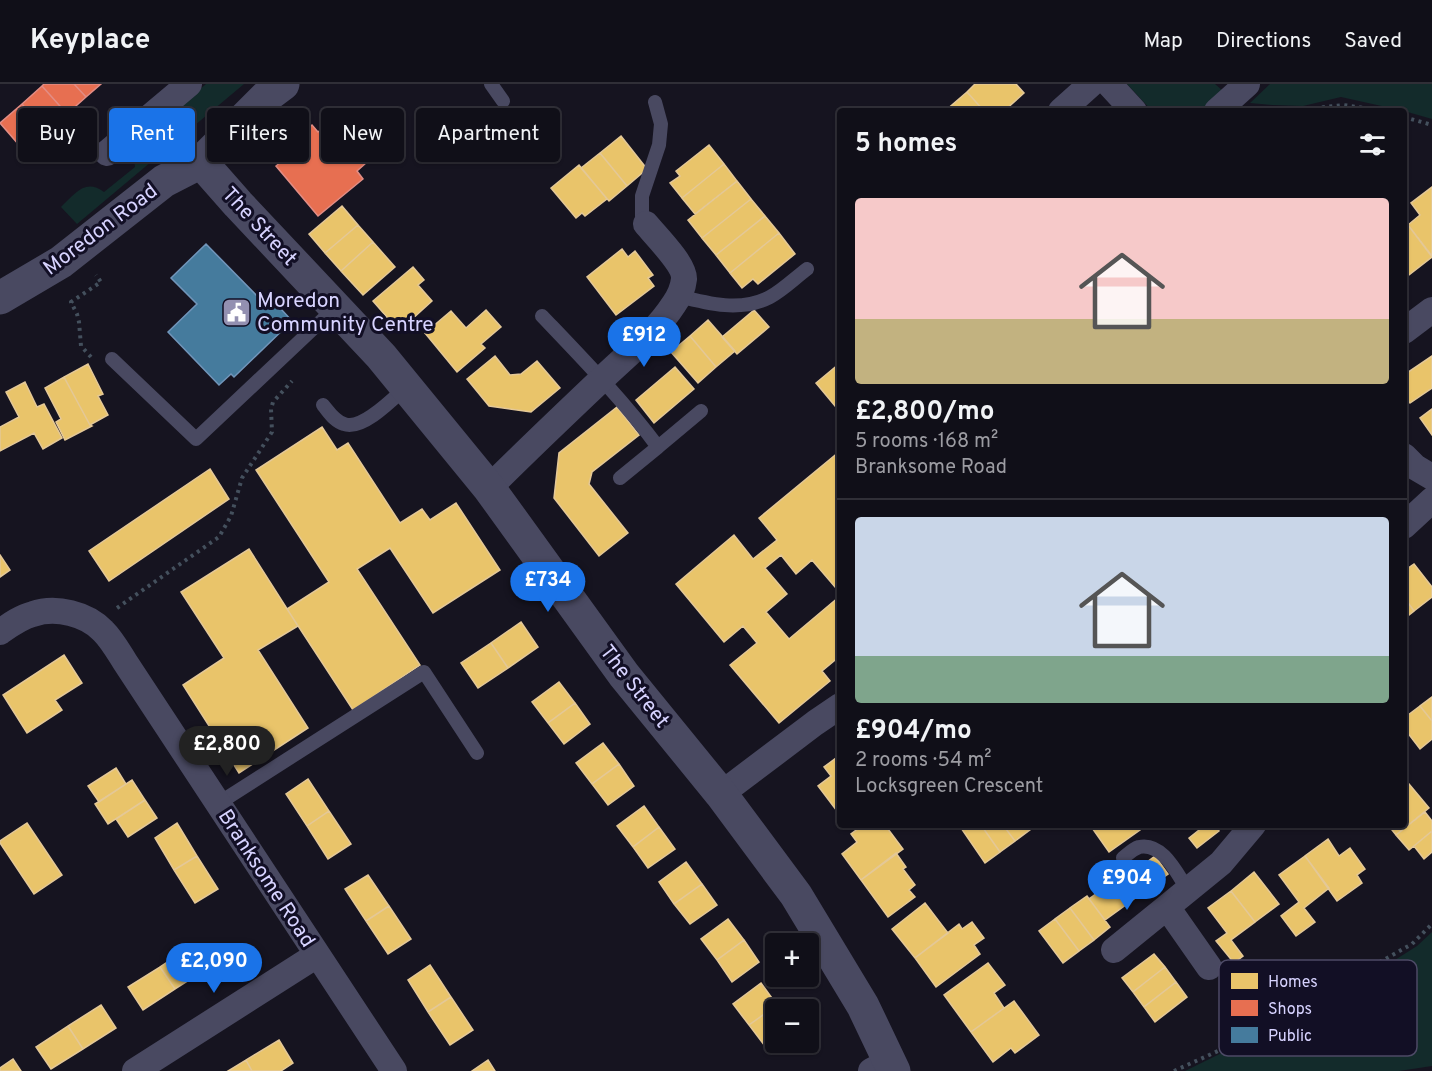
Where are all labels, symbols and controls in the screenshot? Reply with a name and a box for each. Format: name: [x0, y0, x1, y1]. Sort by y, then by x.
text: Keyplace: [30, 23, 150, 59]
text: Map: [1143, 28, 1183, 55]
text: Directions: [1216, 28, 1311, 55]
text: Saved: [1344, 28, 1402, 55]
chip: Buy: [18, 108, 97, 162]
chip: Rent: [109, 108, 195, 162]
chip: Filters: [207, 108, 309, 162]
chip: New: [321, 108, 404, 162]
chip: Apartment: [416, 108, 560, 162]
text: 5 homes: [855, 128, 957, 161]
icon: filters: [1356, 128, 1389, 161]
street label: Moredon Road: [38, 178, 164, 282]
street label: The Street: [215, 182, 302, 272]
icon: home: [1068, 237, 1176, 345]
place label: Moredon Community Centre: [257, 288, 434, 339]
public building icon: Moredon Community Centre: [220, 296, 252, 328]
pin: £912: [608, 317, 680, 368]
text: £912: [622, 323, 666, 349]
text: £2,800/mo: [855, 396, 995, 429]
text: 5 rooms · 168 m²: [855, 429, 998, 455]
text: Branksome Road: [855, 455, 1007, 481]
icon: home: [1068, 556, 1176, 664]
pin: £734: [512, 562, 584, 613]
text: £734: [524, 568, 572, 594]
street label: The Street: [593, 640, 675, 734]
text: £904/mo: [855, 715, 972, 748]
pin: £2,800: [178, 726, 276, 777]
text: £2,800: [193, 732, 261, 758]
text: 2 rooms · 54 m²: [855, 748, 992, 774]
text: Locksgreen Crescent: [855, 774, 1043, 800]
street label: Branksome Road: [211, 805, 321, 953]
pin: £904: [1091, 860, 1163, 911]
text: £904: [1102, 866, 1152, 892]
map controls: [765, 933, 819, 1053]
button: +: [765, 933, 819, 987]
pin: £2,090: [165, 943, 263, 994]
text: £2,090: [180, 949, 248, 975]
legend: [1219, 960, 1417, 1056]
text: Homes: [1268, 973, 1318, 993]
button: −: [765, 999, 819, 1053]
text: Shops: [1268, 1000, 1312, 1020]
text: Public: [1268, 1027, 1312, 1047]

